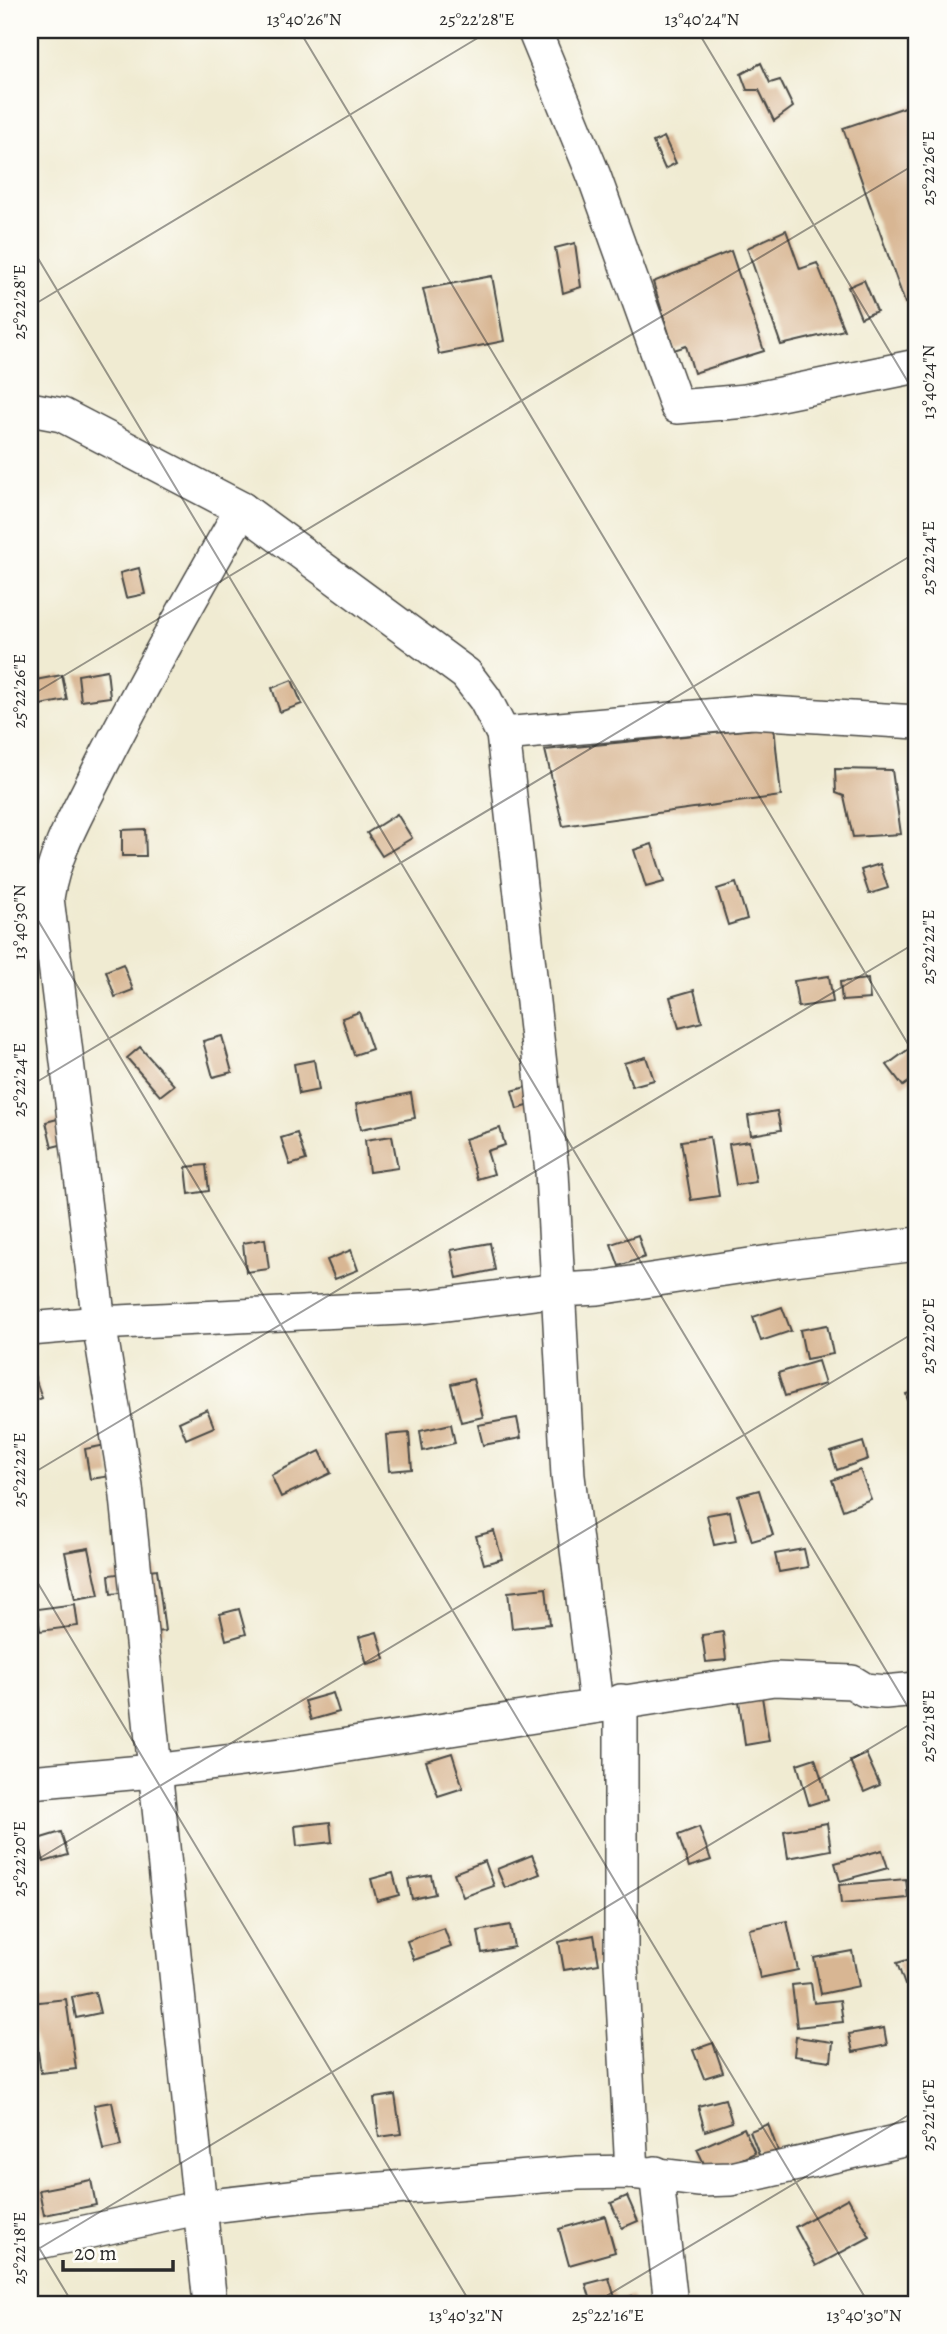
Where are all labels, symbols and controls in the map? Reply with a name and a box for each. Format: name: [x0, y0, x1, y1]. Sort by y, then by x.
text: 13°40'26"N: [266, 7, 342, 31]
text: 25°22'28"E: [439, 7, 515, 31]
text: 13°40'24"N: [664, 7, 740, 31]
text: 25°22'26"E: [916, 131, 940, 205]
text: 25°22'28"E: [7, 264, 31, 340]
text: 13°40'24"N: [916, 344, 940, 420]
text: 25°22'24"E: [916, 521, 940, 595]
text: 25°22'26"E: [7, 654, 31, 728]
text: 13°40'30"N: [7, 884, 31, 960]
text: 25°22'22"E: [916, 909, 940, 985]
text: 25°22'24"E: [7, 1043, 31, 1117]
text: 25°22'20"E: [916, 1298, 940, 1374]
text: 25°22'22"E: [7, 1432, 31, 1508]
text: 25°22'18"E: [916, 1690, 940, 1762]
text: 25°22'20"E: [7, 1821, 31, 1897]
text: 25°22'16"E: [916, 2079, 940, 2151]
text: 25°22'18"E: [7, 2212, 31, 2284]
scale bar: [63, 2229, 173, 2273]
text: 20 m: [74, 2239, 117, 2267]
text: 13°40'32"N: [429, 2303, 503, 2327]
text: 25°22'16"E: [572, 2303, 644, 2327]
text: 13°40'30"N: [826, 2303, 902, 2327]

